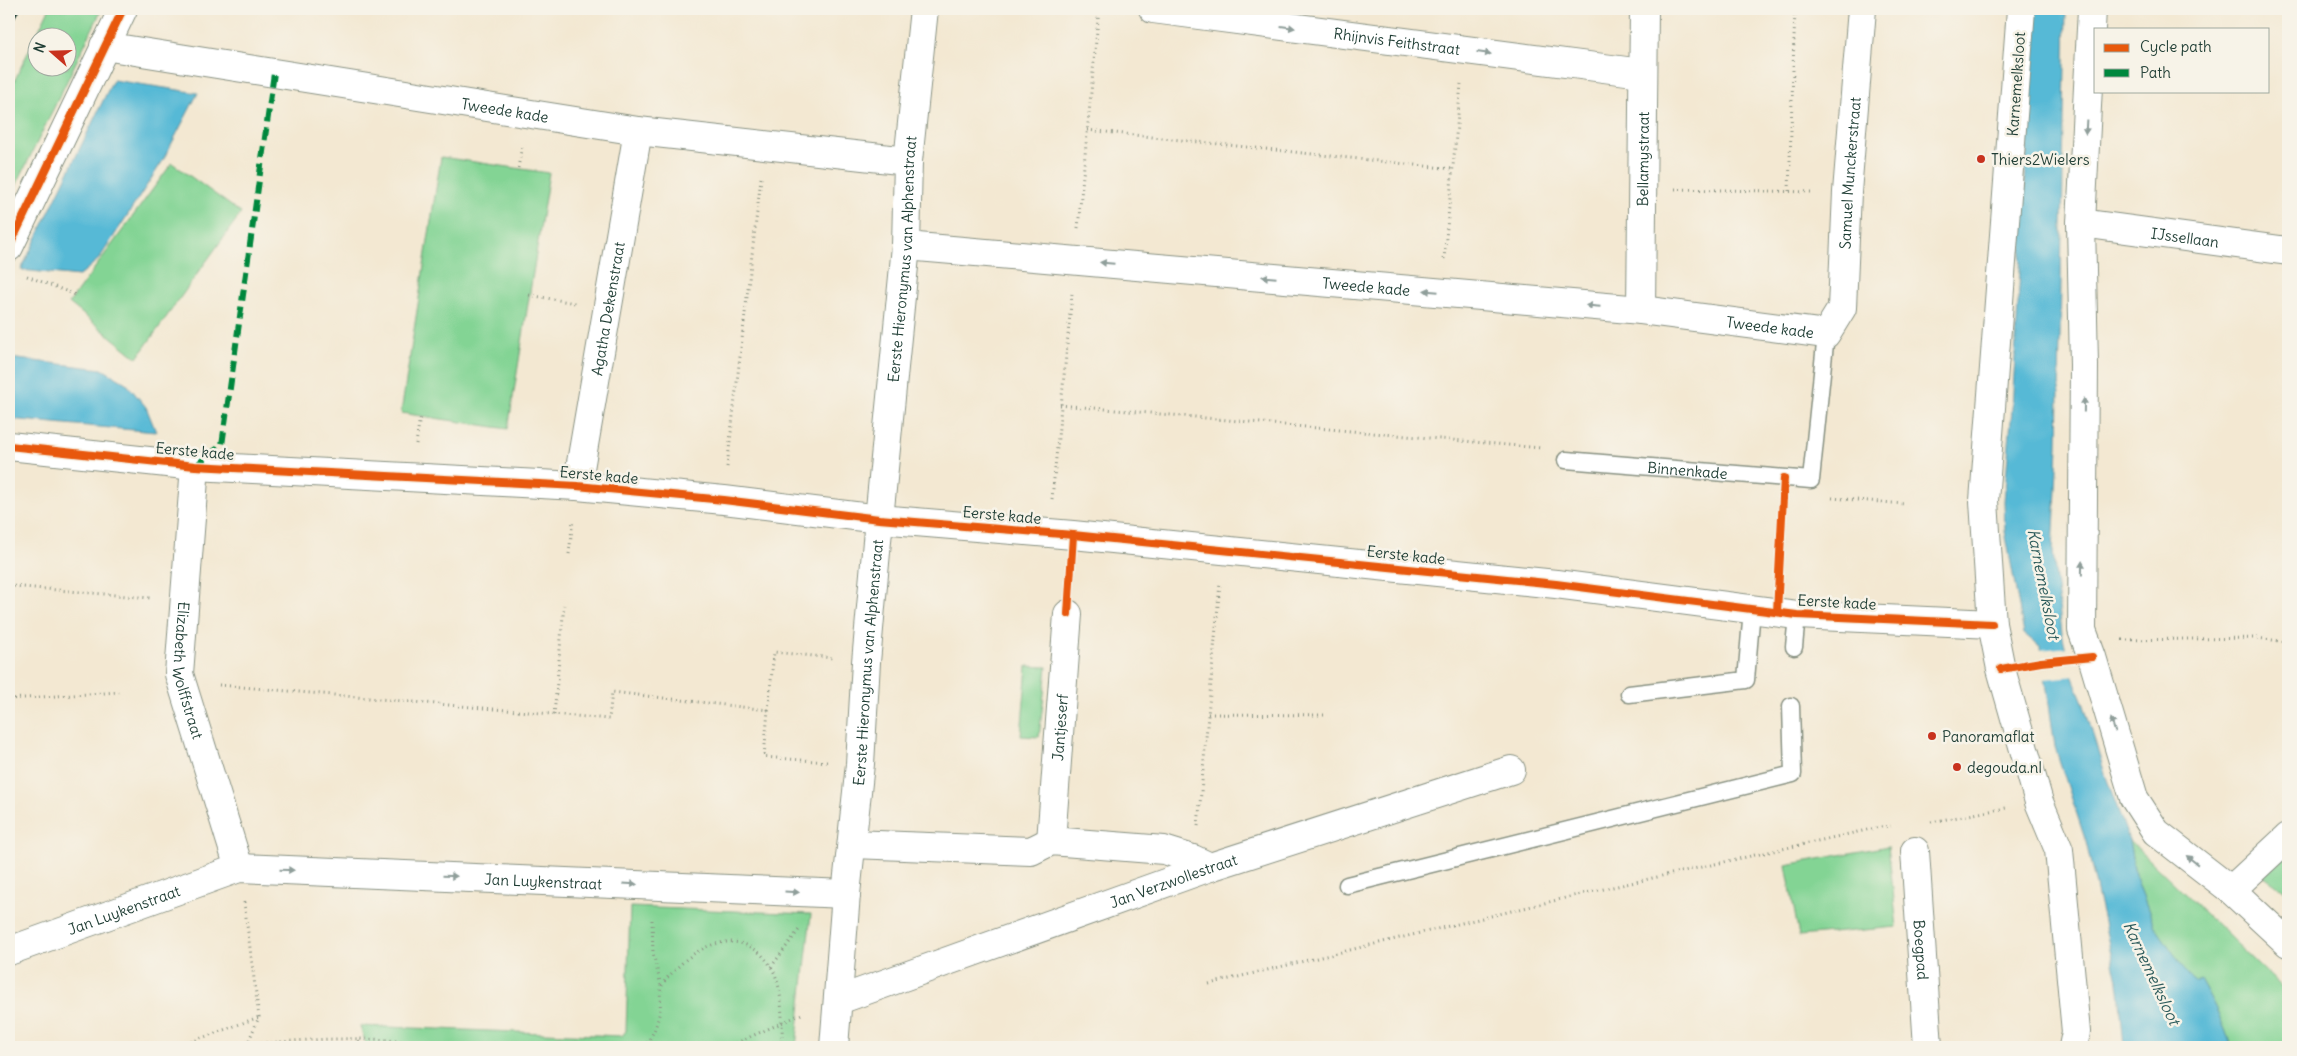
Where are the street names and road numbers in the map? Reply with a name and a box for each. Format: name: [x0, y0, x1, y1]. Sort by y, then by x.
street label: Rhijnvis Feithstraat: [1332, 23, 1461, 59]
street label: Karnemelksloot: [2003, 31, 2029, 137]
street label: Tweede kade: [460, 94, 550, 126]
street label: Samuel Munckerstraat: [1835, 96, 1864, 250]
street label: Bellamystraat: [1633, 111, 1652, 207]
street label: Eerste Hieronymus van Alphenstraat: [883, 135, 920, 383]
street label: IJssellaan: [2150, 223, 2221, 251]
street label: Agatha Dekenstraat: [587, 240, 628, 377]
street label: Tweede kade: [1321, 273, 1411, 299]
street label: Tweede kade: [1725, 312, 1815, 342]
street label: Eerste kade: [155, 438, 235, 464]
street label: Binnenkade: [1647, 457, 1728, 483]
street label: Eerste kade: [559, 462, 639, 488]
street label: Eerste kade: [962, 502, 1042, 528]
street label: Eerste Hieronymus van Alphenstraat: [848, 538, 887, 787]
street label: Eerste kade: [1366, 541, 1446, 569]
street label: Eerste kade: [1797, 590, 1877, 614]
street label: Elizabeth Wolffstraat: [169, 601, 208, 741]
street label: Jantjeserf: [1048, 692, 1072, 762]
street label: Jan Verzwollestraat: [1107, 849, 1239, 912]
street label: Jan Luykenstraat: [484, 869, 603, 893]
street label: Jan Luykenstraat: [65, 881, 182, 939]
street label: Boegpad: [1910, 919, 1933, 981]

